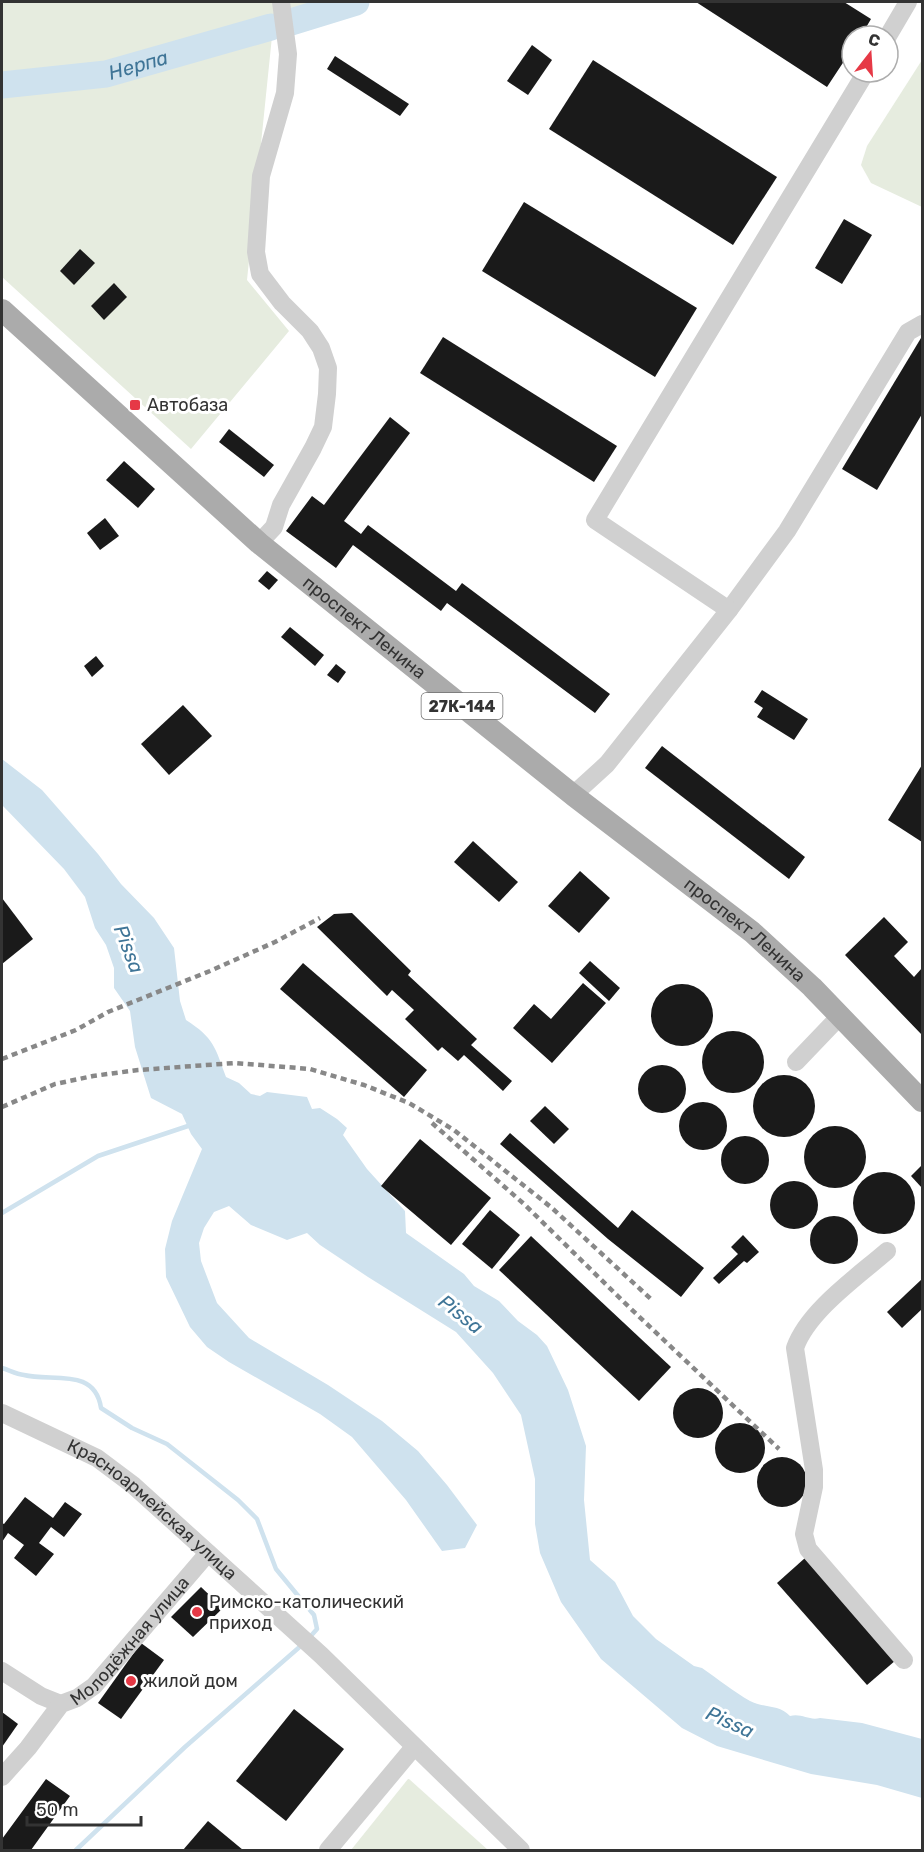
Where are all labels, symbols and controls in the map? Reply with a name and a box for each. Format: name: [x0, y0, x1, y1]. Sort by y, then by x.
north arrow: [840, 24, 900, 84]
text: С: [866, 29, 882, 51]
water label: Нерпа: [106, 45, 171, 85]
place label: Автобаза: [147, 394, 228, 416]
marker: Автобаза: [128, 398, 142, 412]
street label: проспект Ленина: [298, 572, 430, 684]
road number: 27К-144: [422, 693, 502, 719]
street label: проспект Ленина: [680, 873, 810, 987]
water label: Pissa: [109, 921, 149, 977]
water label: Pissa: [434, 1289, 488, 1339]
street label: Красноармейская улица: [64, 1435, 242, 1585]
street label: Молодёжная улица: [66, 1572, 194, 1710]
place label: Римско-католический приход: [209, 1591, 404, 1634]
marker: Римско-католический приход: [190, 1605, 204, 1619]
place label: жилой дом: [143, 1670, 238, 1692]
marker: жилой дом: [124, 1674, 138, 1688]
water label: Pissa: [702, 1701, 758, 1743]
scale bar: [27, 1789, 141, 1827]
text: 50 m: [36, 1799, 79, 1821]

